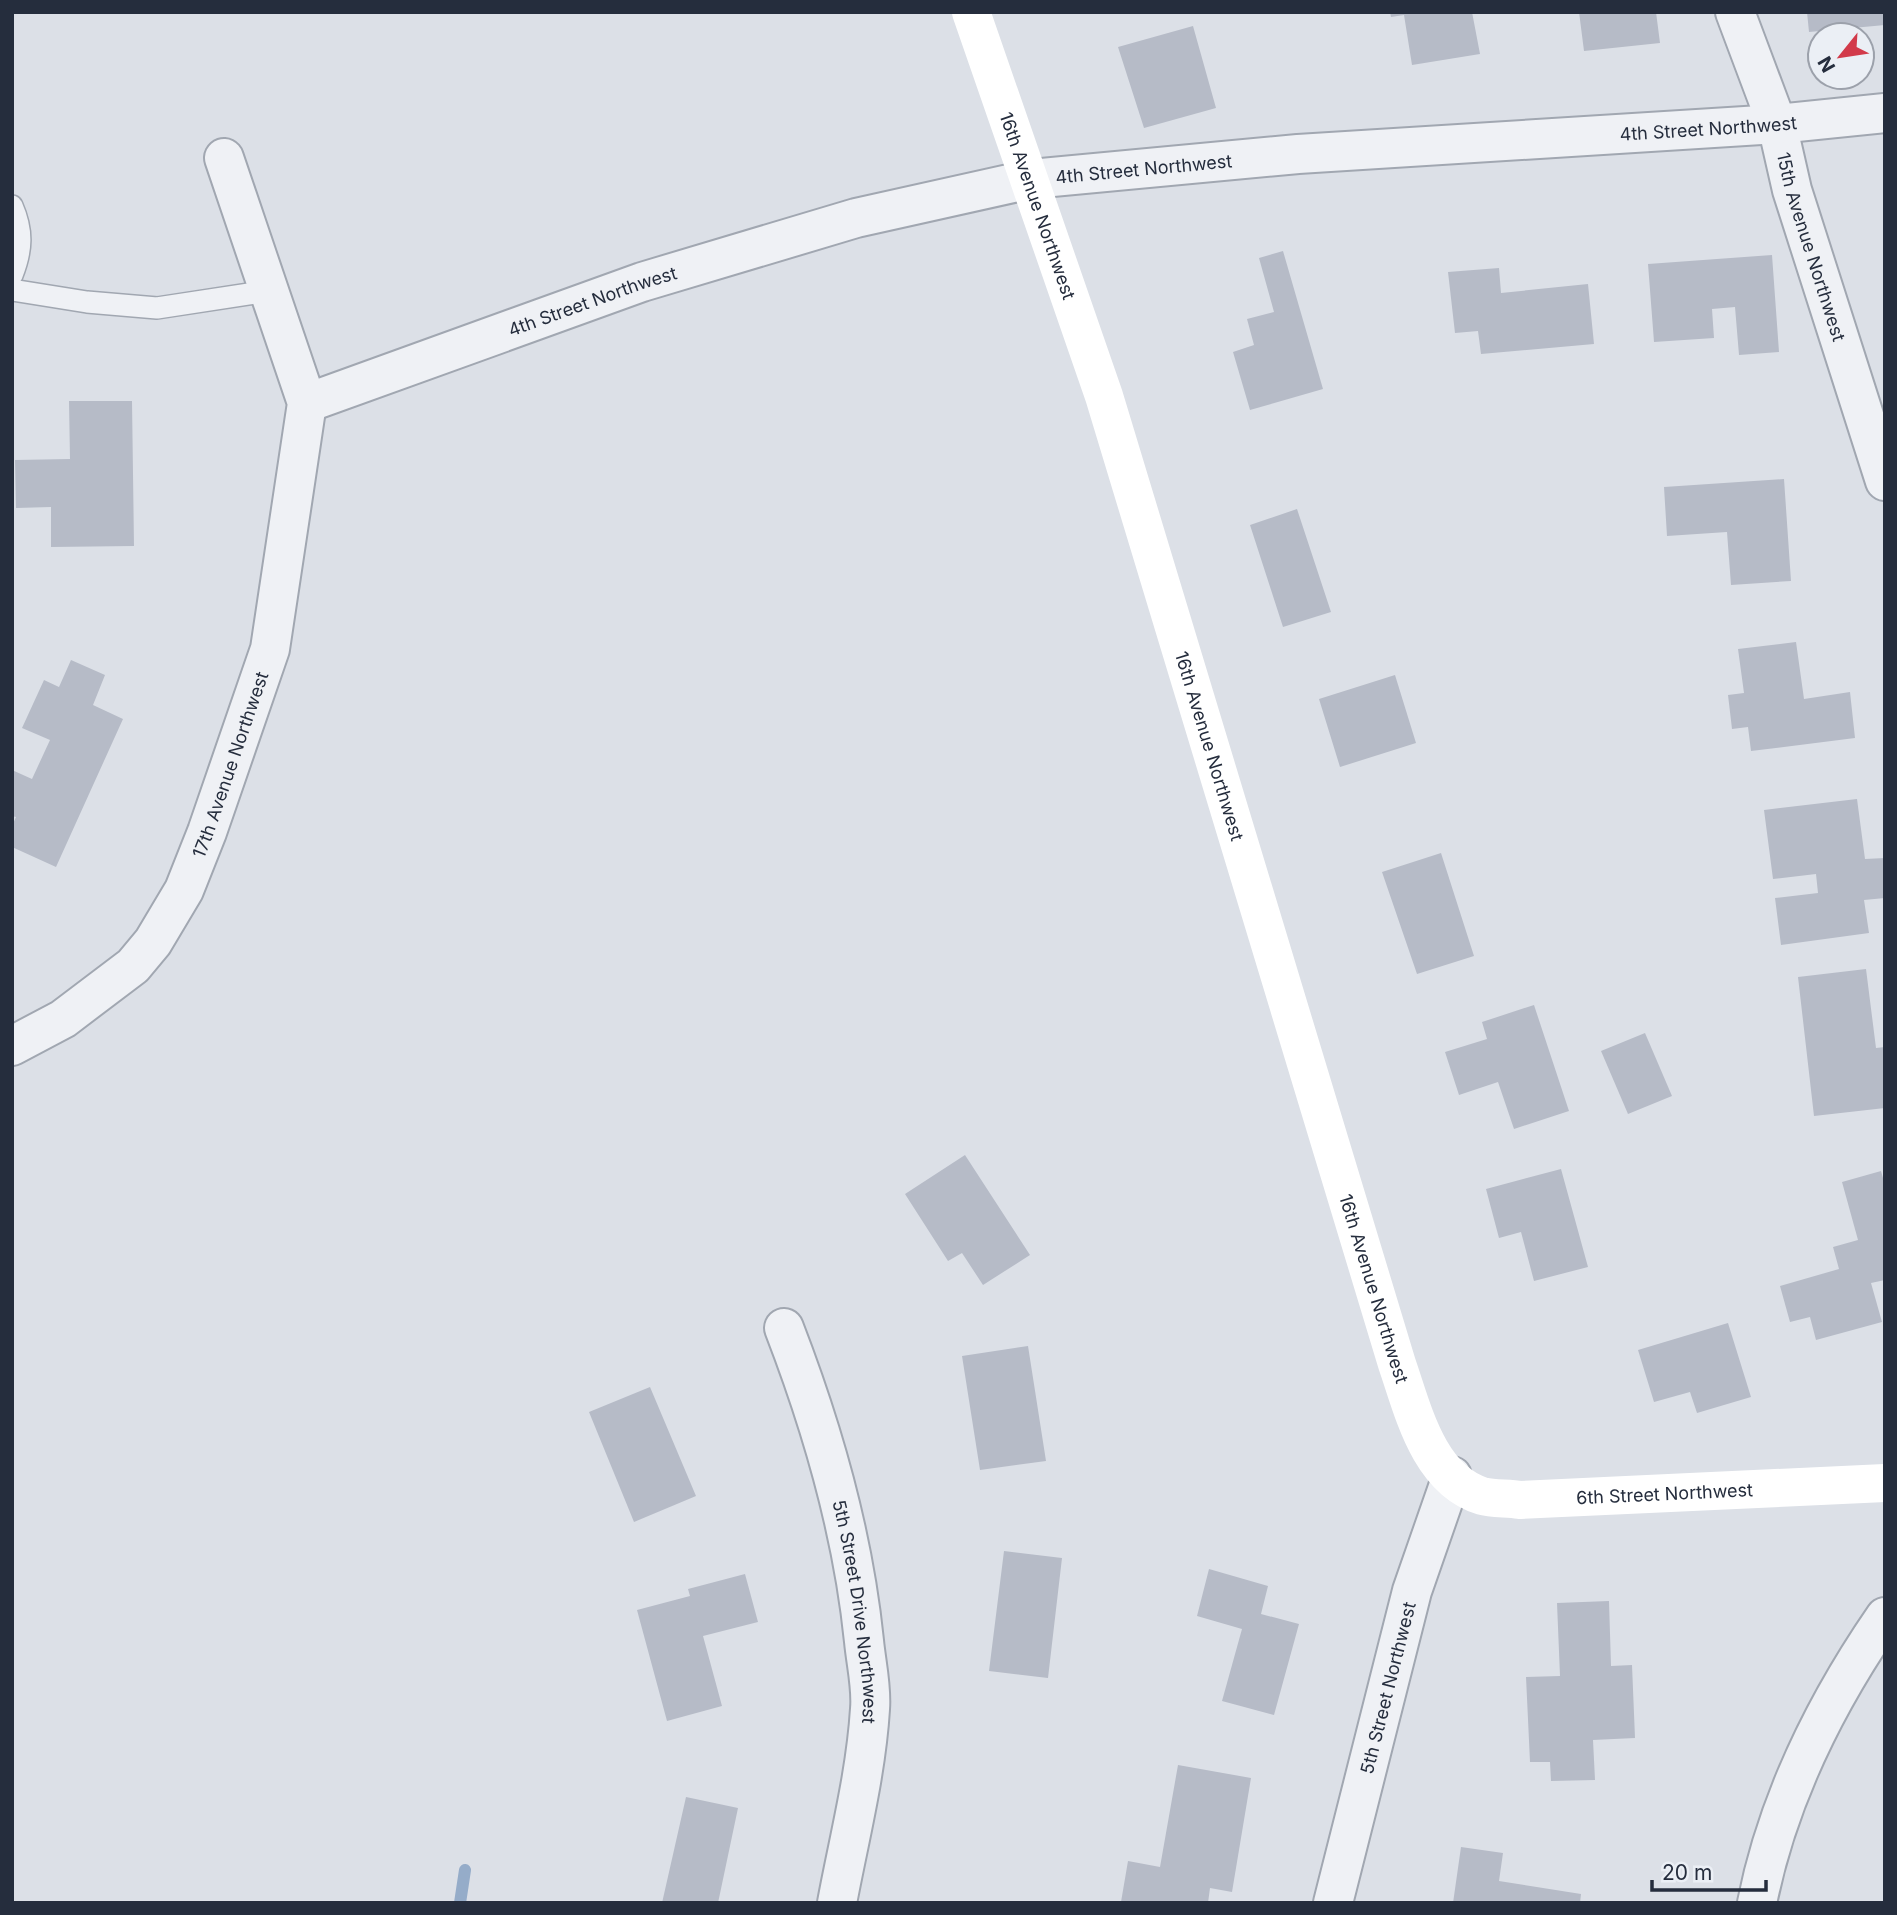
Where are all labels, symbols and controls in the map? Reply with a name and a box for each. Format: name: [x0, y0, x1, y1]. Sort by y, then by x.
north arrow: [1806, 21, 1876, 91]
text: N: [1813, 52, 1840, 76]
street label: 16th Avenue Northwest: [996, 109, 1080, 302]
street label: 4th Street Northwest: [1619, 112, 1798, 144]
street label: 4th Street Northwest: [1054, 150, 1233, 187]
street label: 15th Avenue Northwest: [1773, 150, 1850, 344]
street label: 4th Street Northwest: [505, 262, 679, 340]
street label: 16th Avenue Northwest: [1171, 649, 1248, 843]
street label: 17th Avenue Northwest: [187, 669, 272, 861]
street label: 16th Avenue Northwest: [1336, 1191, 1413, 1386]
street label: 6th Street Northwest: [1576, 1479, 1754, 1508]
street label: 5th Street Drive Northwest: [829, 1498, 881, 1725]
street label: 5th Street Northwest: [1356, 1599, 1419, 1776]
scale bar: [1652, 1848, 1766, 1892]
text: 20 m: [1662, 1860, 1712, 1885]

